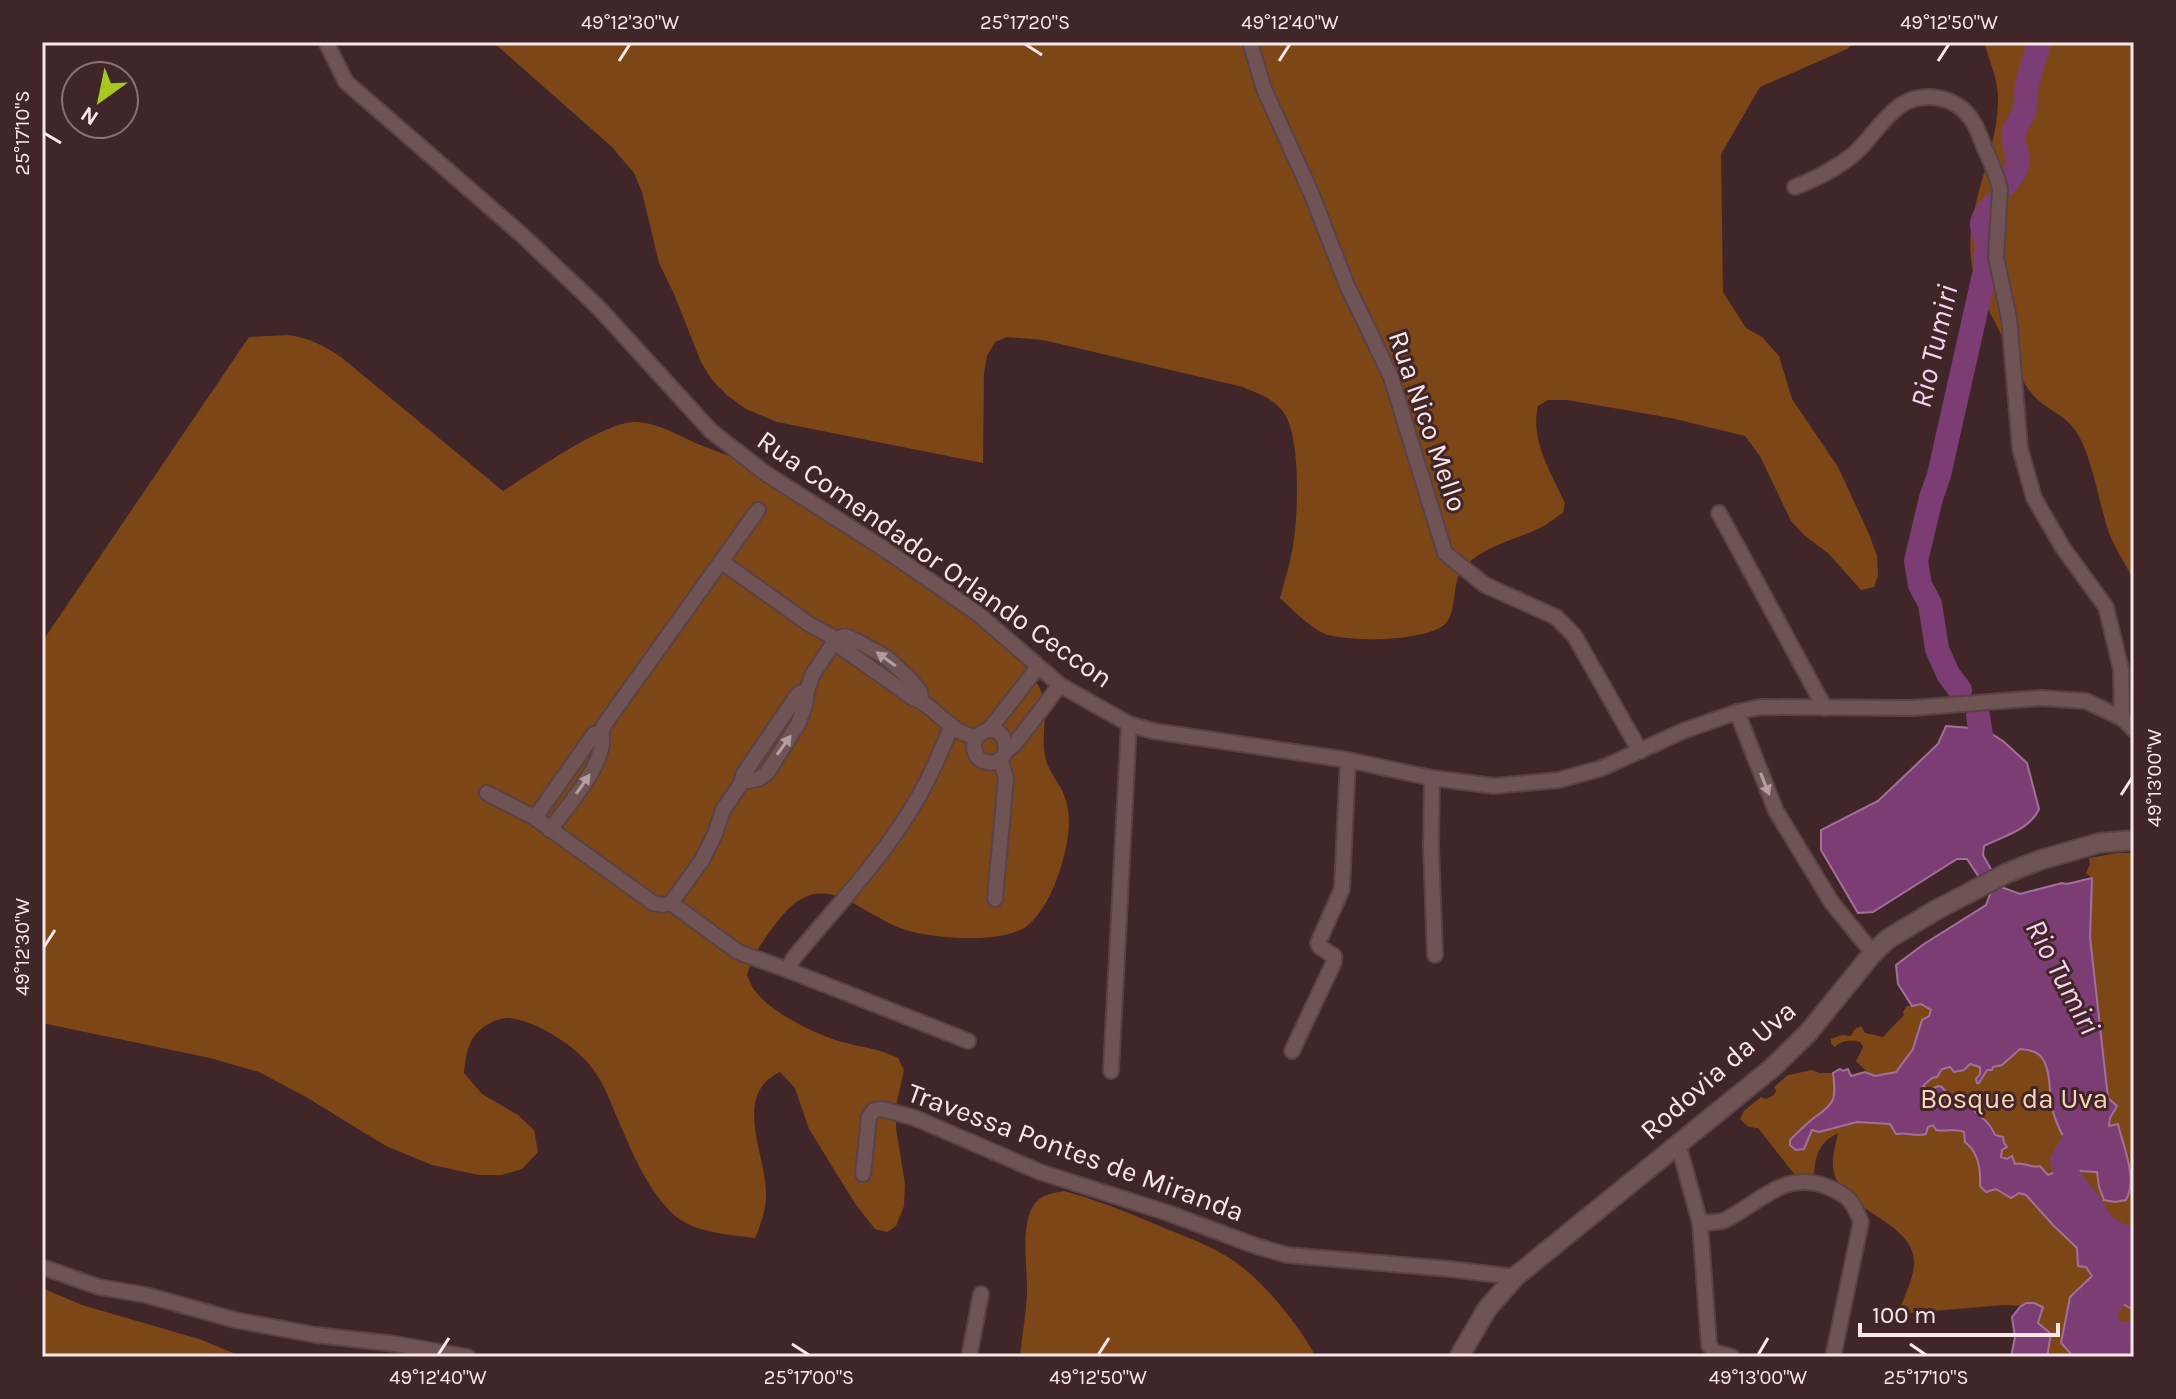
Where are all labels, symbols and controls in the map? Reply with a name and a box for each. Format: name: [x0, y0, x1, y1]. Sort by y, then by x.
text: 49°12'30"W: [581, 11, 679, 34]
text: 25°17'20"S: [980, 11, 1070, 34]
text: 49°12'40"W: [1241, 11, 1339, 34]
text: 49°12'50"W: [1900, 11, 1998, 34]
north arrow: [60, 60, 140, 140]
text: 25°17'10"S: [11, 90, 34, 176]
text: N: [76, 101, 103, 131]
water label: Rio Tumiri: [1902, 281, 1966, 411]
street label: Rua Nico Mello: [1382, 326, 1474, 516]
street label: Rua Comendador Orlando Ceccon: [751, 423, 1119, 695]
one-way arrow: [876, 651, 897, 667]
text: 49°13'00"W: [2143, 729, 2166, 827]
one-way arrow: [776, 734, 792, 756]
one-way arrow: [1759, 772, 1772, 796]
one-way arrow: [575, 773, 590, 794]
text: 49°12'30"W: [11, 898, 34, 996]
water label: Rio Tumiri: [2018, 913, 2108, 1041]
street label: Rodovia da Uva: [1633, 993, 1803, 1147]
street label: Travessa Pontes de Miranda: [903, 1076, 1249, 1228]
park label: Bosque da Uva: [1920, 1082, 2108, 1115]
scale bar: [1860, 1287, 2058, 1337]
text: 100 m: [1872, 1301, 1937, 1329]
text: 49°12'40"W: [389, 1366, 487, 1389]
text: 25°17'00"S: [764, 1366, 854, 1389]
text: 49°12'50"W: [1049, 1366, 1147, 1389]
text: 49°13'00"W: [1709, 1366, 1807, 1389]
text: 25°17'10"S: [1883, 1366, 1969, 1389]

